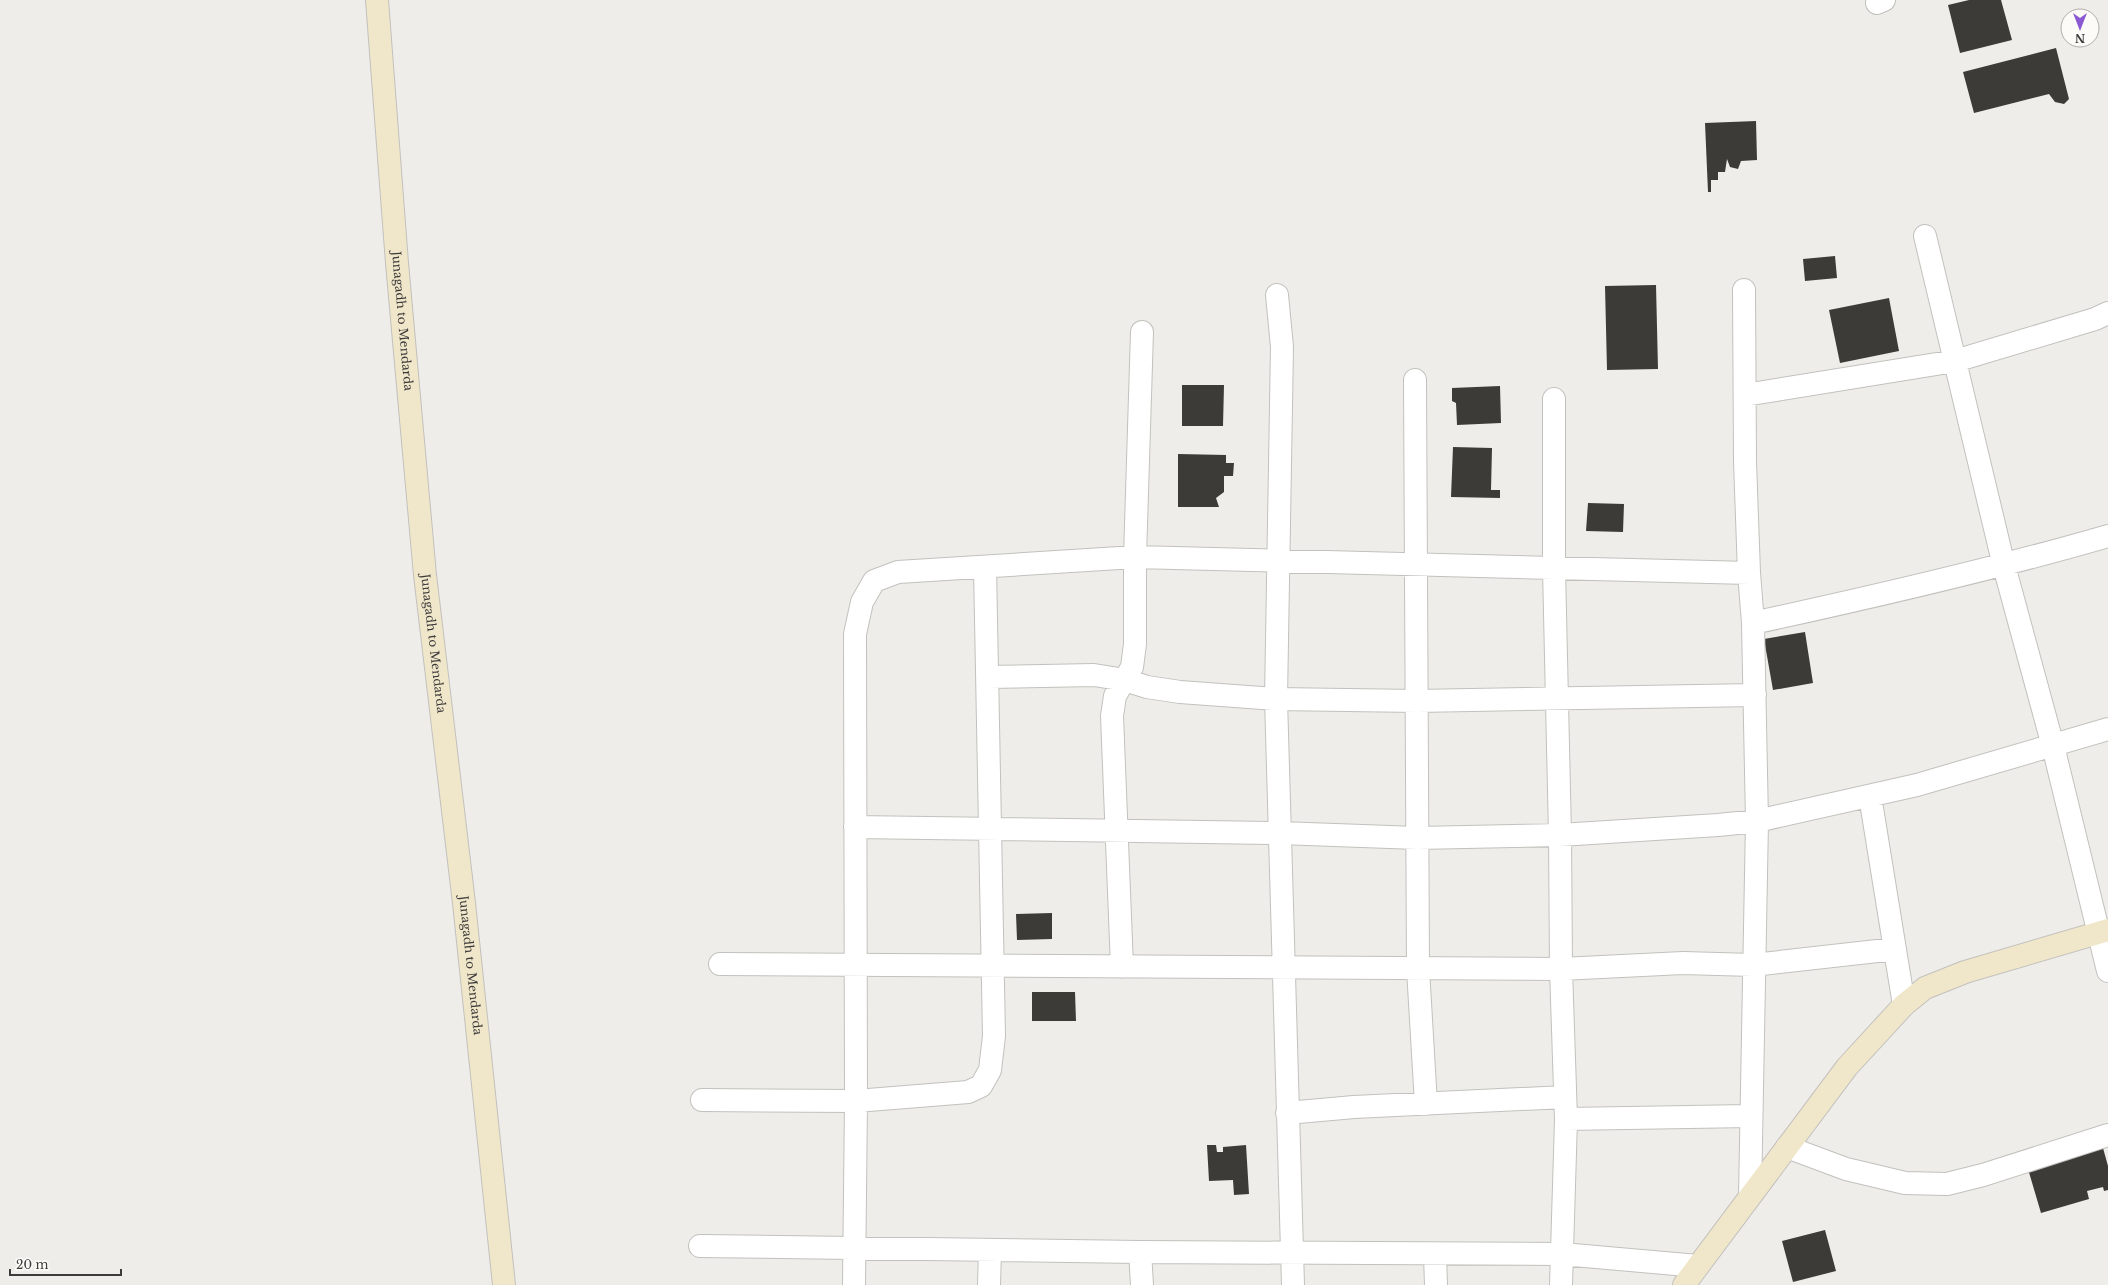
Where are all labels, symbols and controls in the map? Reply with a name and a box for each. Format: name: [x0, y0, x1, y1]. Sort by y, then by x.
north arrow: [2060, 8, 2100, 48]
text: N: [2074, 31, 2085, 45]
street label: Junagadh to Mendarda: [389, 249, 416, 392]
street label: Junagadh to Mendarda: [418, 571, 449, 714]
street label: Junagadh to Mendarda: [456, 893, 486, 1036]
scale bar: [10, 1251, 121, 1277]
text: 20 m: [16, 1257, 48, 1272]

